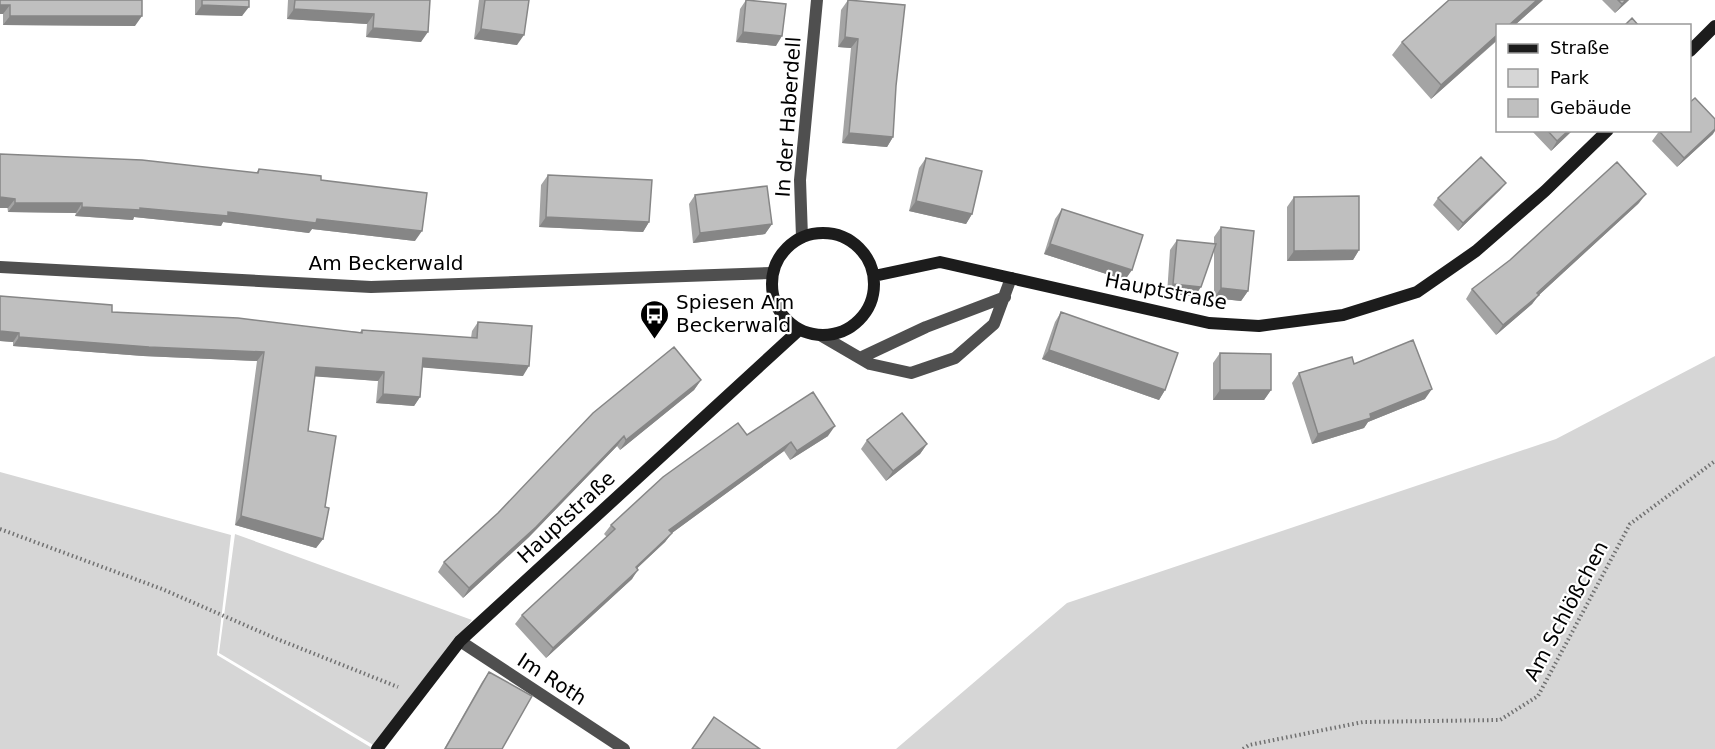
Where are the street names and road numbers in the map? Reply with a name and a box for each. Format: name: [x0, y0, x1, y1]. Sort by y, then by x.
street label: In der Haberdell: [770, 36, 806, 198]
street label: Am Beckerwald: [309, 251, 463, 275]
street label: Hauptstraße: [1103, 267, 1229, 315]
street label: Hauptstraße: [512, 466, 620, 568]
street label: Am Schlößchen: [1519, 537, 1613, 685]
street label: Im Roth: [513, 648, 591, 710]

